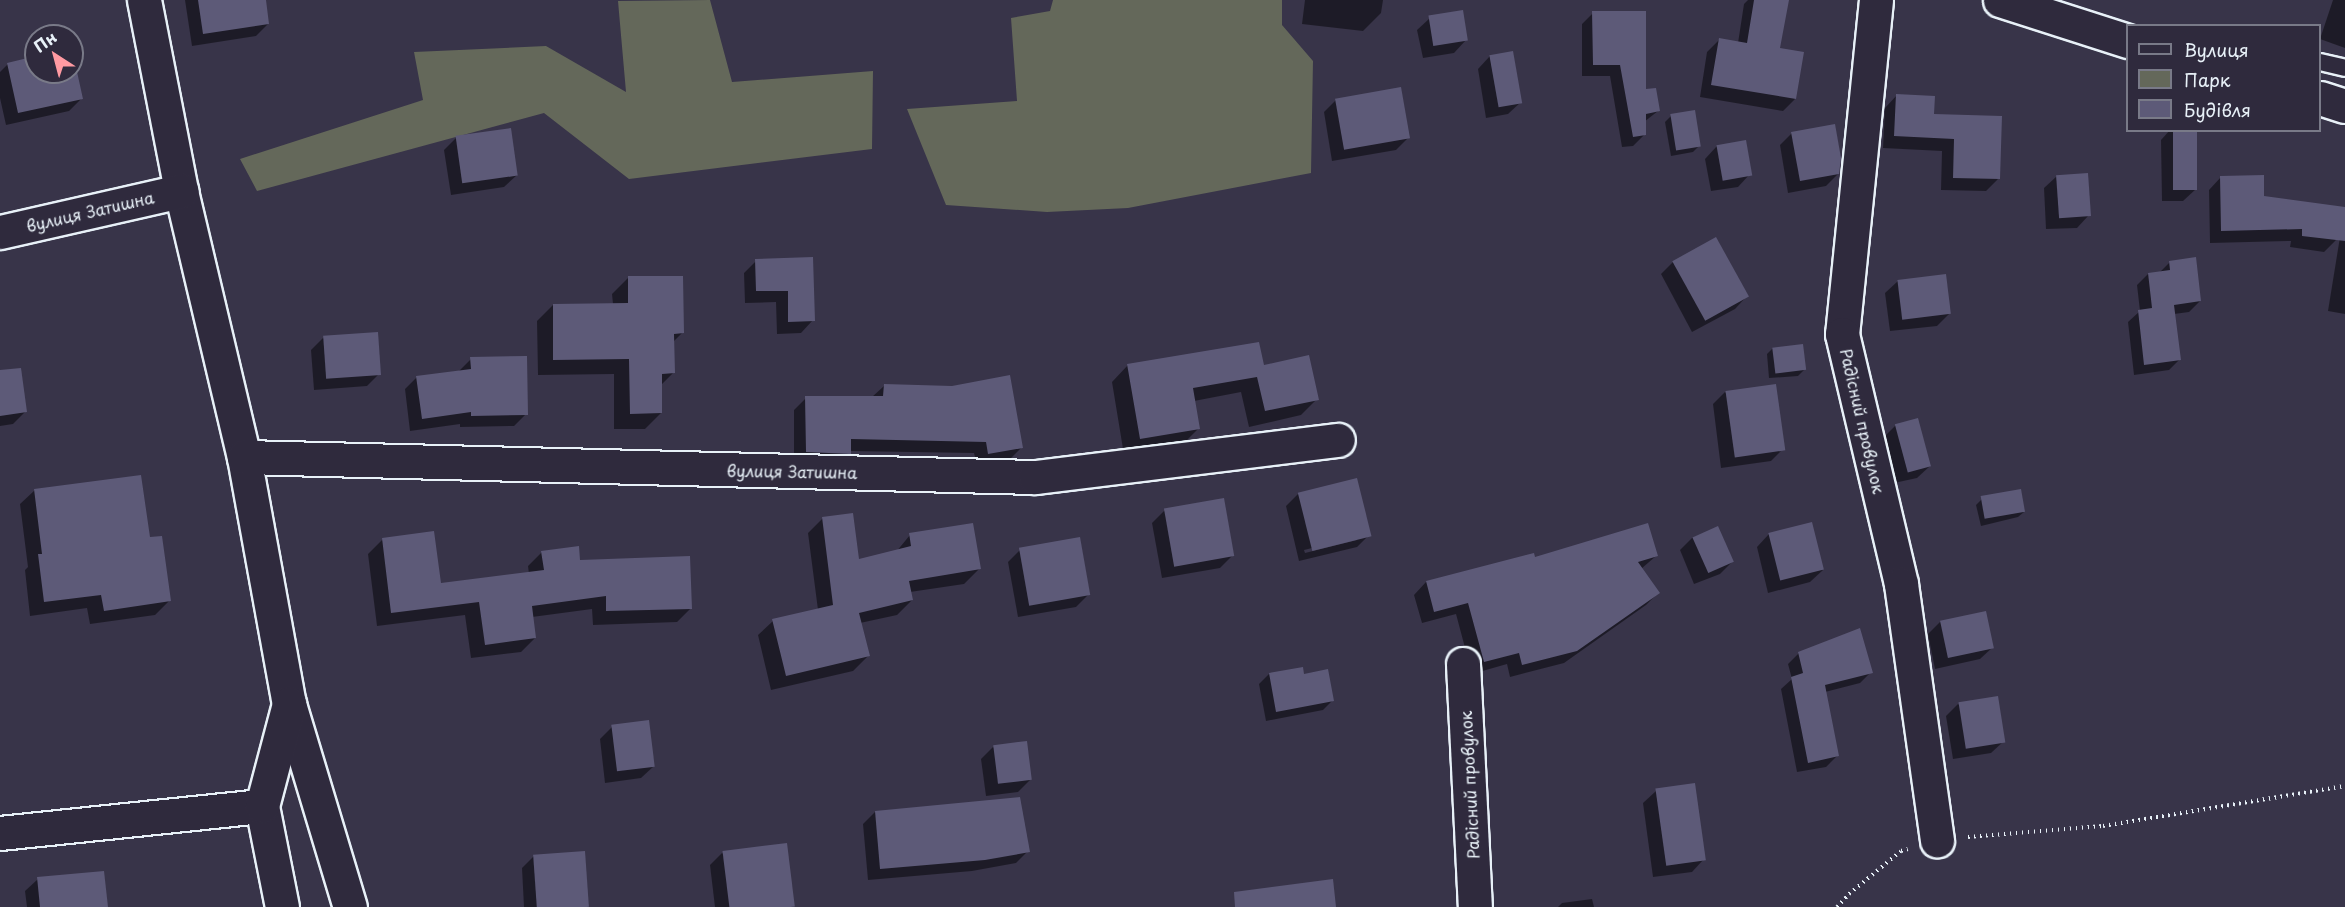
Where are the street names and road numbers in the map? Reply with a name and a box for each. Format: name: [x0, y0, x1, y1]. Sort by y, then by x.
street label: вулиця Затишна: [24, 187, 156, 235]
street label: Радісний провулок: [1837, 347, 1889, 495]
street label: вулиця Затишна: [727, 460, 857, 482]
street label: Радісний провулок: [1456, 711, 1482, 859]

